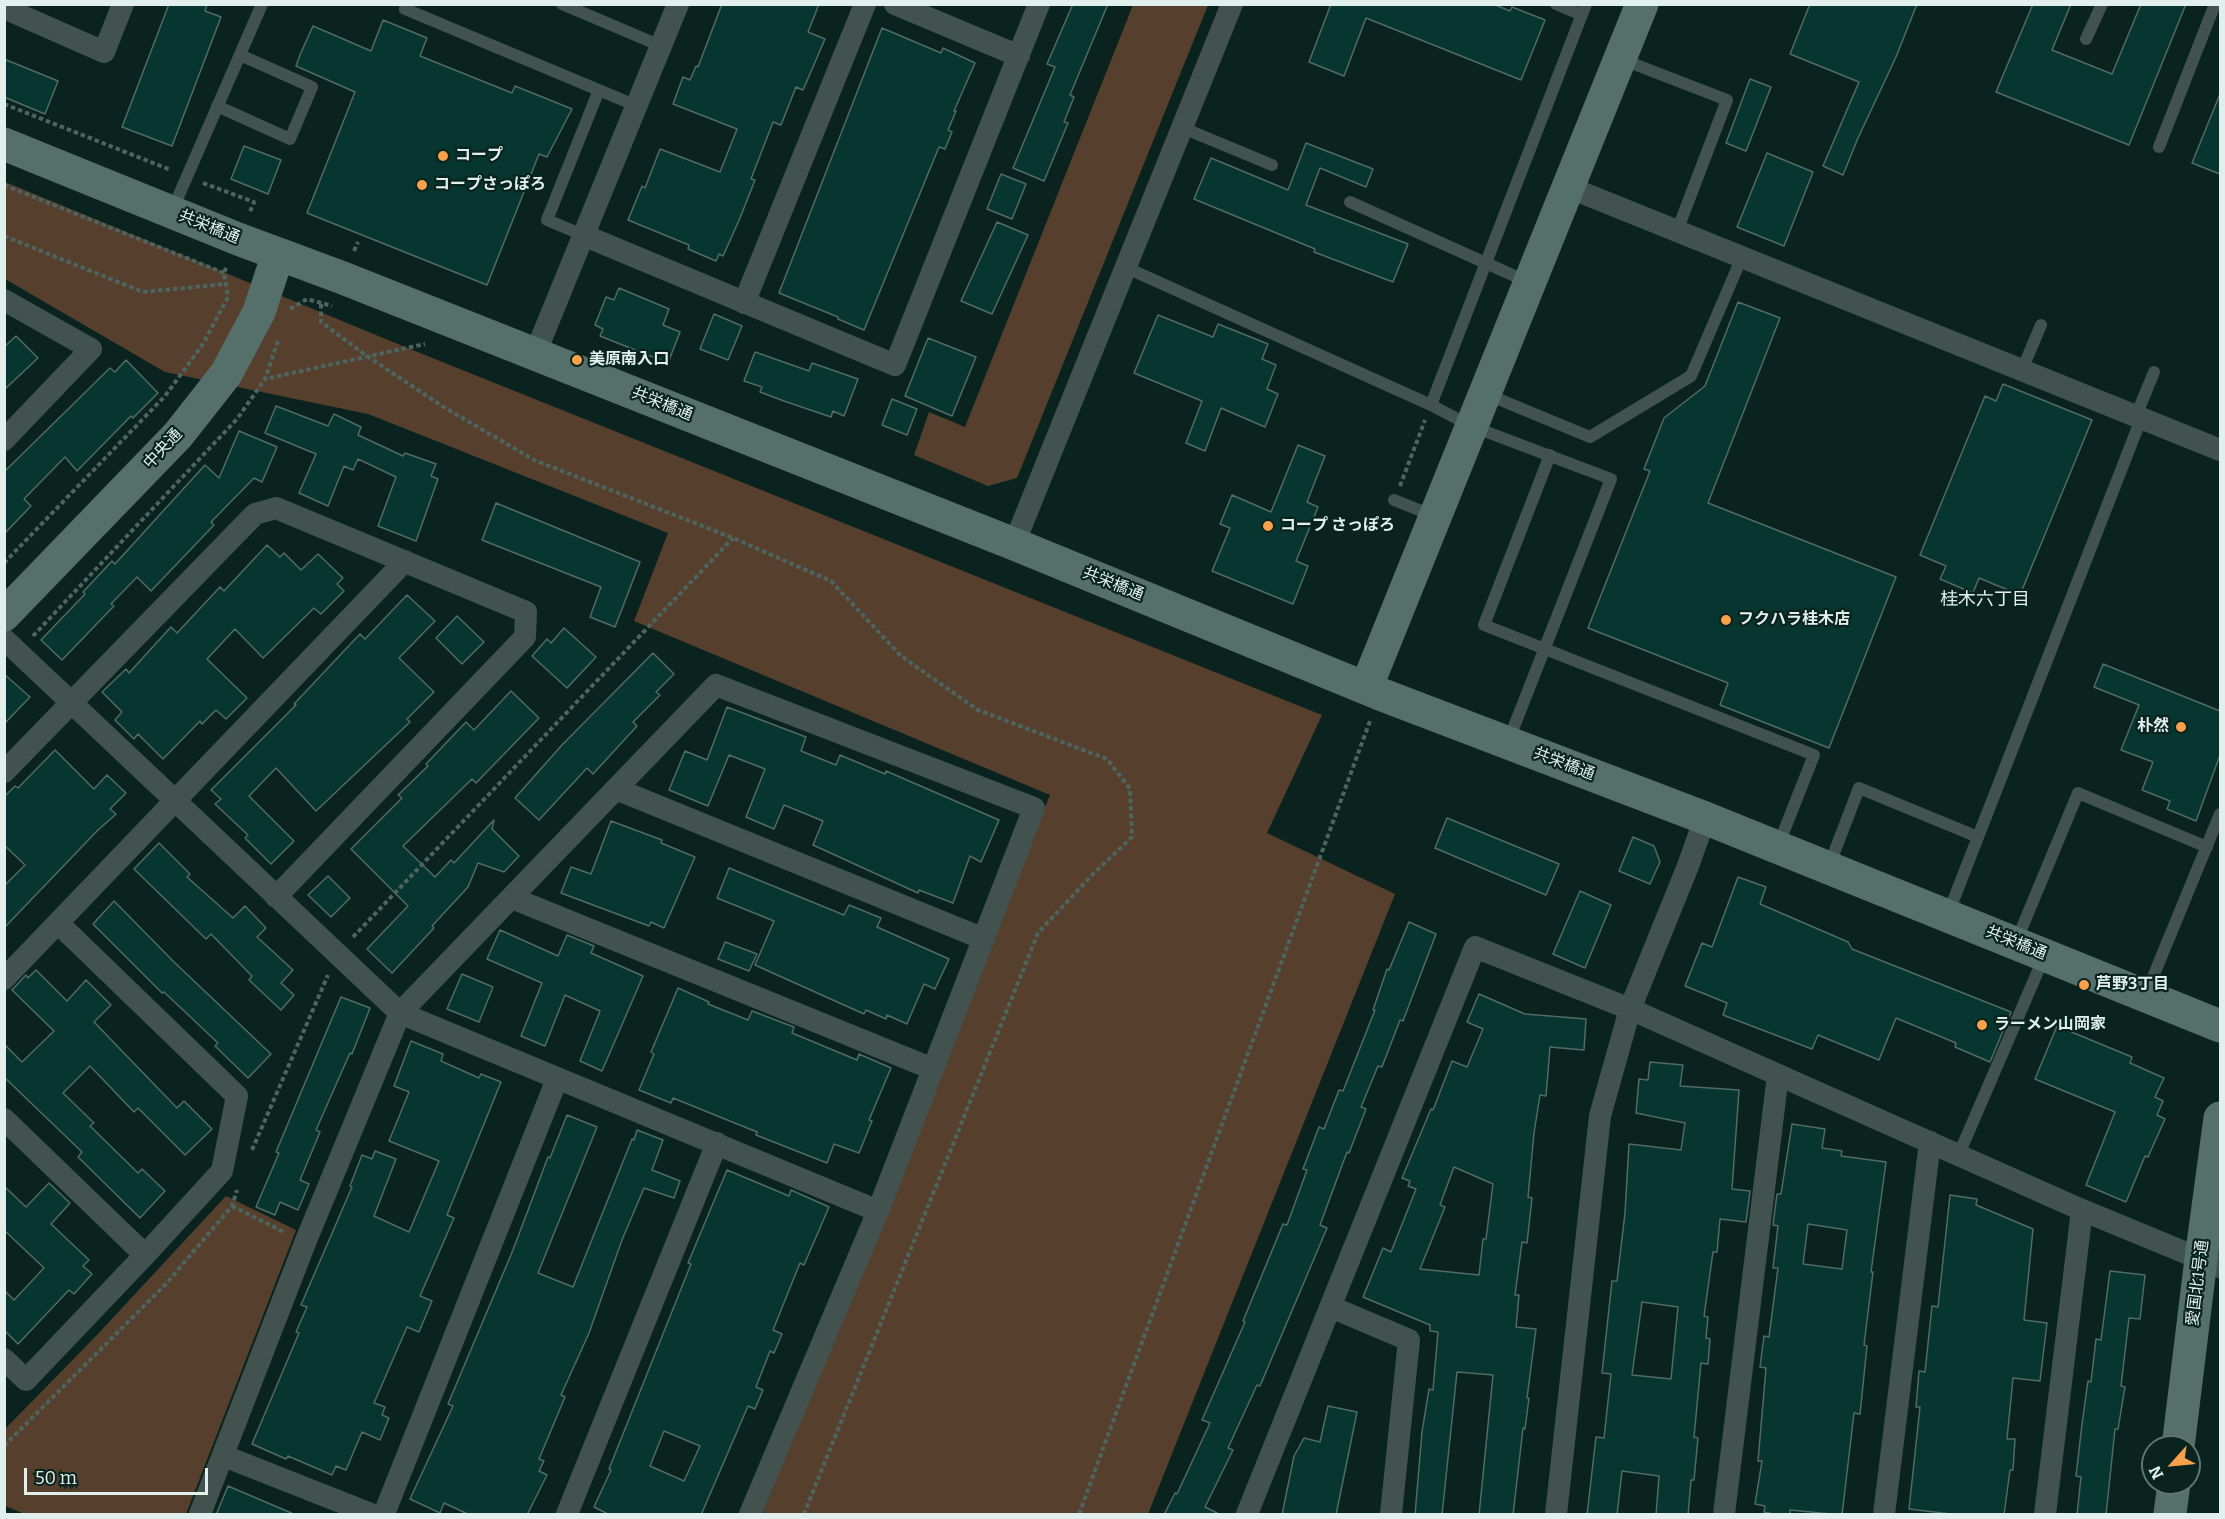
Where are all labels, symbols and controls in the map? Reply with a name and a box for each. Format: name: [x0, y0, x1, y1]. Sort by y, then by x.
place label: コープ: [455, 146, 503, 166]
marker: コープ: [436, 149, 450, 163]
place label: コープさっぽろ: [434, 175, 546, 195]
marker: コープさっぽろ: [415, 178, 429, 192]
street label: 共栄橋通: [176, 206, 242, 248]
place label: 美原南入口: [589, 350, 669, 370]
marker: 美原南入口: [570, 353, 584, 367]
street label: 共栄橋通: [629, 383, 695, 425]
street label: 中央通: [140, 425, 186, 473]
place label: コープ さっぽろ: [1280, 516, 1395, 536]
marker: コープ さっぽろ: [1261, 519, 1275, 533]
street label: 共栄橋通: [1080, 563, 1146, 605]
district label: 桂木六丁目: [1940, 589, 2030, 611]
place label: フクハラ桂木店: [1738, 610, 1850, 630]
marker: フクハラ桂木店: [1719, 613, 1733, 627]
place label: 朴然: [2137, 717, 2169, 737]
marker: 朴然: [2174, 720, 2188, 734]
street label: 共栄橋通: [1531, 744, 1597, 784]
street label: 共栄橋通: [1983, 922, 2049, 964]
place label: 芦野3丁目: [2096, 975, 2169, 995]
marker: 芦野3丁目: [2077, 978, 2091, 992]
place label: ラーメン山岡家: [1994, 1015, 2106, 1035]
marker: ラーメン山岡家: [1975, 1018, 1989, 1032]
street label: 愛国北1号通: [2183, 1239, 2213, 1327]
north arrow: [2141, 1435, 2201, 1495]
scale bar: [27, 1456, 212, 1494]
text: N: [2145, 1463, 2168, 1482]
text: 50 m: [35, 1467, 77, 1489]

